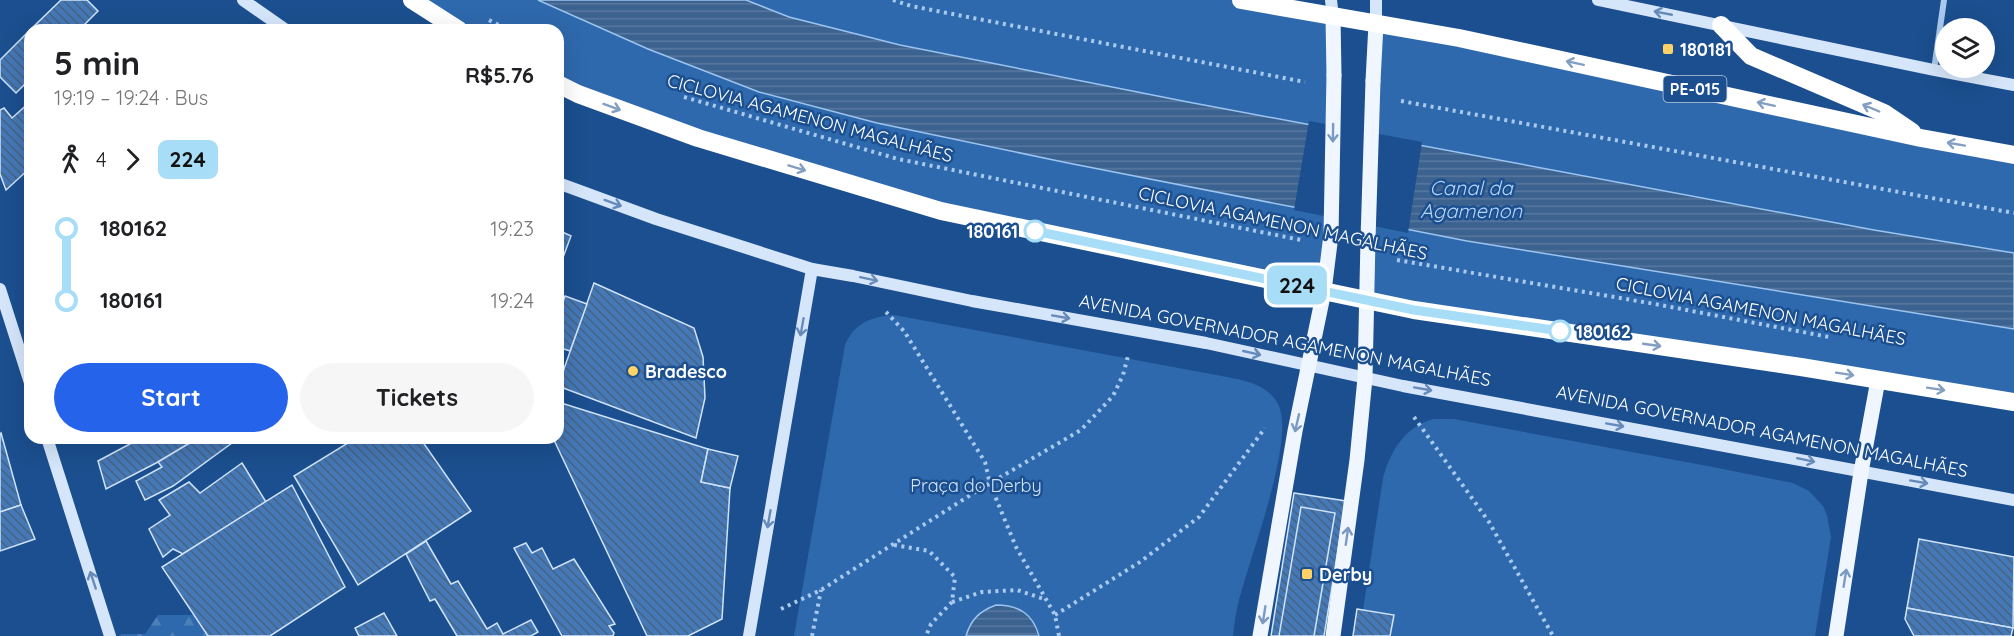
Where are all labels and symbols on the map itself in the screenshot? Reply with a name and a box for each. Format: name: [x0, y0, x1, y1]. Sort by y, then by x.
one-way arrow: [1654, 7, 1674, 18]
place label: 180181: [1680, 38, 1732, 61]
marker: 180181: [1661, 42, 1675, 56]
one-way arrow: [1566, 57, 1585, 68]
street label: CICLOVIA AGAMENON MAGALHÃES: [665, 69, 955, 167]
road number: PE-015: [1664, 76, 1726, 102]
one-way arrow: [1756, 98, 1775, 110]
one-way arrow: [1863, 101, 1881, 113]
one-way arrow: [602, 102, 621, 113]
one-way arrow: [1327, 123, 1338, 143]
one-way arrow: [1947, 138, 1967, 149]
one-way arrow: [787, 163, 806, 174]
water label: Canal da Agamenon: [1420, 175, 1523, 223]
street label: CICLOVIA AGAMENON MAGALHÃES: [1136, 181, 1430, 265]
one-way arrow: [603, 198, 622, 209]
place label: 180161: [966, 220, 1018, 243]
marker: 180161: [1024, 220, 1046, 242]
line badge: 224: [1262, 266, 1332, 304]
street label: CICLOVIA AGAMENON MAGALHÃES: [1614, 272, 1908, 350]
one-way arrow: [859, 274, 879, 285]
street label: AVENIDA GOVERNADOR AGAMENON MAGALHÃES: [1077, 289, 1493, 391]
one-way arrow: [1050, 312, 1070, 323]
one-way arrow: [796, 316, 807, 336]
marker: 180162: [1549, 320, 1571, 342]
place label: 180162: [1576, 320, 1631, 343]
one-way arrow: [1641, 339, 1661, 350]
one-way arrow: [1242, 348, 1262, 359]
place label: Bradesco: [645, 360, 727, 383]
marker: Bradesco: [626, 364, 640, 378]
one-way arrow: [1834, 369, 1854, 380]
street label: AVENIDA GOVERNADOR AGAMENON MAGALHÃES: [1554, 380, 1970, 482]
one-way arrow: [1412, 384, 1432, 395]
one-way arrow: [1926, 384, 1946, 395]
one-way arrow: [1291, 413, 1303, 432]
one-way arrow: [1604, 420, 1624, 431]
one-way arrow: [1796, 455, 1815, 467]
park label: Praça do Derby: [910, 474, 1042, 497]
one-way arrow: [1909, 477, 1928, 488]
one-way arrow: [763, 508, 774, 528]
one-way arrow: [1341, 527, 1352, 547]
place label: Derby: [1319, 563, 1372, 586]
marker: Derby: [1300, 567, 1314, 581]
one-way arrow: [1840, 569, 1851, 589]
one-way arrow: [86, 571, 97, 590]
one-way arrow: [1258, 605, 1269, 624]

